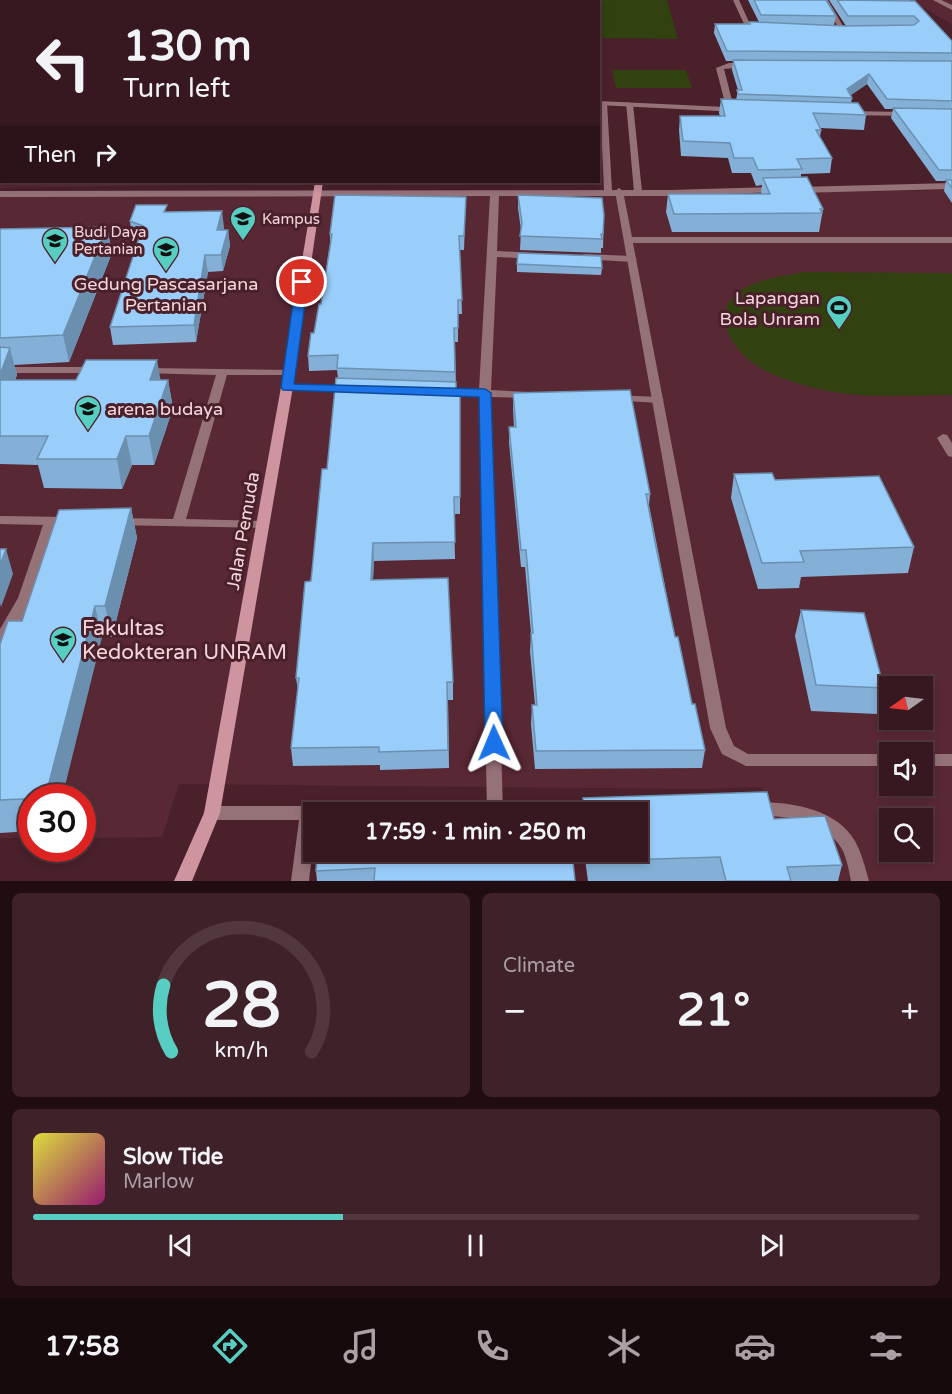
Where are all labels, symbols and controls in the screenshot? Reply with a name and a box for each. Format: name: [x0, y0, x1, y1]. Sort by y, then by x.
text: 130 m: [123, 21, 252, 72]
icon: left: [24, 24, 102, 102]
text: Turn left: [123, 72, 230, 105]
icon: right: [89, 138, 122, 171]
text: Then: [24, 142, 77, 168]
school or university icon: Kampus: [228, 204, 258, 242]
place label: Kampus: [262, 210, 320, 228]
place label: Budi Daya Pertanian: [74, 223, 146, 258]
school or university icon: Budi Daya Pertanian: [40, 226, 70, 264]
school or university icon: Gedung Pascasarjana Pertanian: [151, 235, 181, 273]
pin: [276, 256, 327, 307]
icon: arrive: [285, 265, 318, 298]
place label: Gedung Pascasarjana Pertanian: [74, 273, 258, 316]
place label: Lapangan Bola Unram: [720, 287, 820, 330]
sports icon: Lapangan Bola Unram: [824, 293, 854, 331]
school or university icon: arena budaya: [73, 394, 103, 432]
place label: arena budaya: [107, 398, 223, 420]
street label: Jalan Pemuda: [222, 470, 264, 592]
place label: Fakultas Kedokteran UNRAM: [82, 616, 287, 665]
school or university icon: Fakultas Kedokteran UNRAM: [48, 625, 78, 663]
north arrow: [879, 676, 933, 730]
map controls: [879, 676, 933, 862]
position arrow: [462, 711, 526, 775]
button: sound: [879, 742, 933, 796]
speed limit sign: 30: [18, 784, 96, 862]
button: search: [879, 808, 933, 862]
text: 17:59 · 1 min · 250 m: [365, 819, 586, 845]
text: Climate: [503, 954, 575, 978]
text: 28: [202, 969, 280, 1044]
text: 21°: [677, 984, 750, 1038]
text: −: [503, 992, 527, 1031]
text: +: [900, 992, 919, 1031]
text: km/h: [214, 1037, 268, 1063]
text: Slow Tide: [123, 1144, 223, 1170]
text: Marlow: [123, 1170, 194, 1194]
icon: previous: [164, 1229, 197, 1262]
icon: pause: [459, 1229, 492, 1262]
icon: next: [755, 1229, 788, 1262]
icon: directions: [209, 1325, 251, 1367]
icon: music: [340, 1325, 382, 1367]
icon: phone: [471, 1325, 513, 1367]
icon: climate: [603, 1325, 645, 1367]
icon: car: [734, 1325, 776, 1367]
icon: filters: [865, 1325, 907, 1367]
text: 17:58: [45, 1330, 120, 1363]

